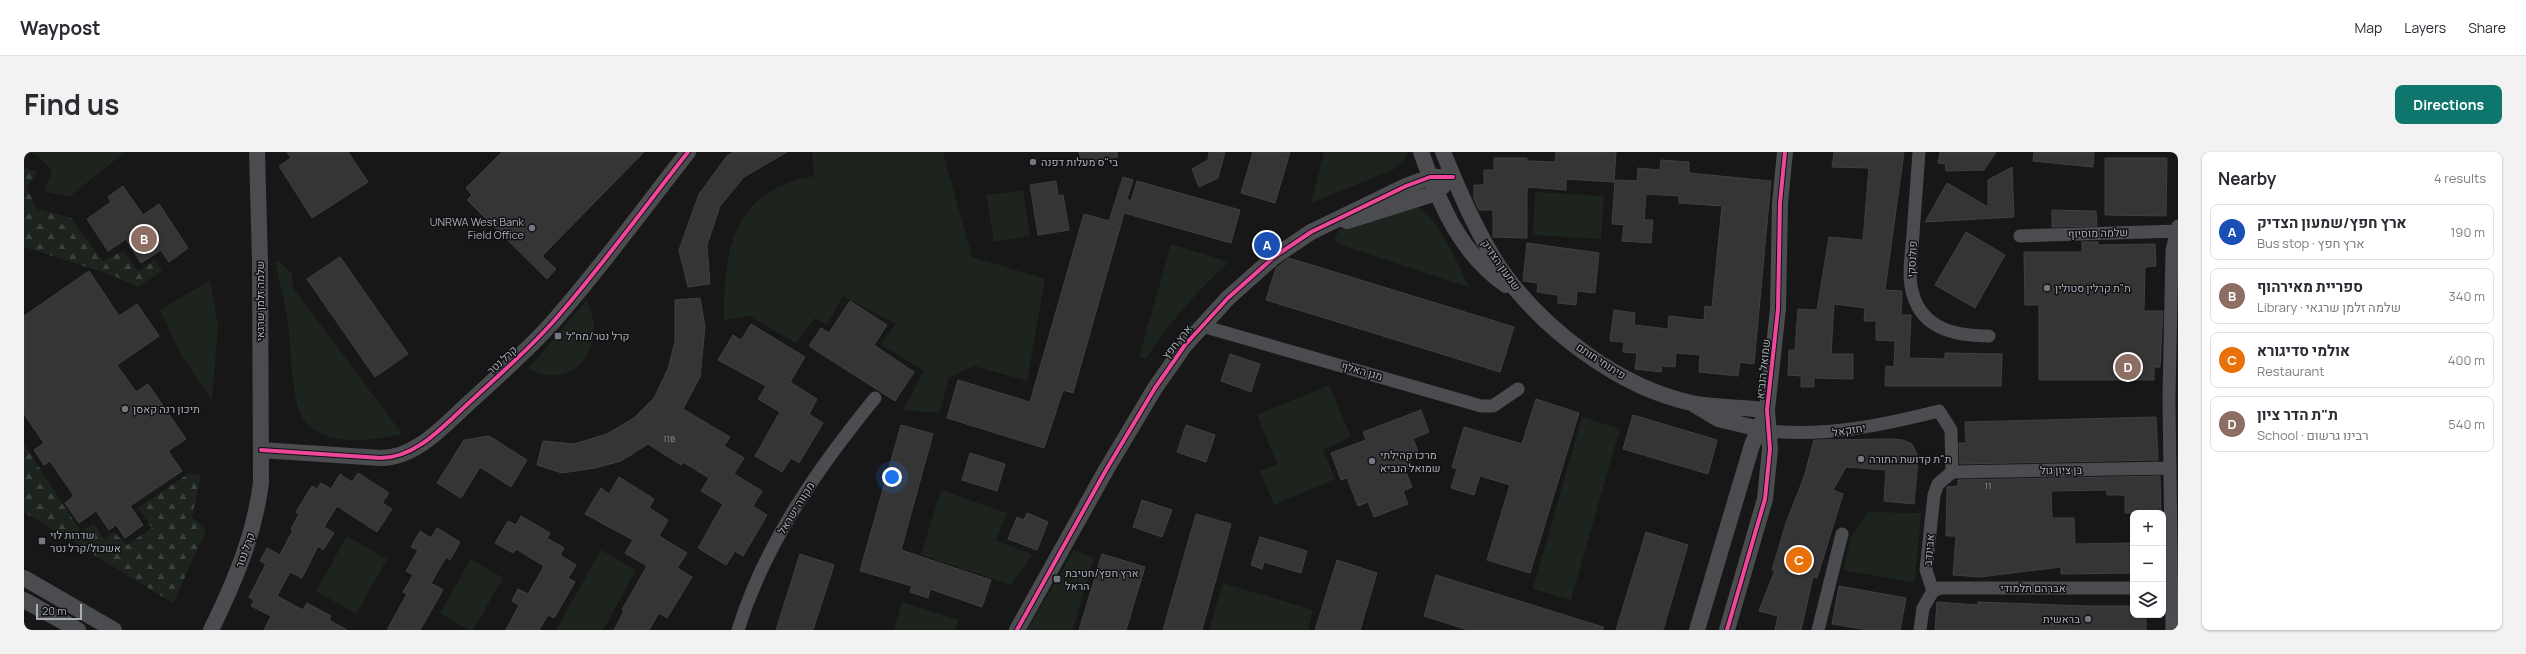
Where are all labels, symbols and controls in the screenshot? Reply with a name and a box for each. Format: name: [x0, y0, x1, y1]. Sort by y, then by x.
text: Waypost: [20, 15, 100, 41]
text: Map: [2354, 18, 2382, 37]
text: Layers: [2404, 18, 2446, 37]
text: Share: [2468, 18, 2506, 37]
text: Find us: [24, 85, 119, 123]
button: Directions: [2395, 85, 2502, 124]
place label: בי"ס מעלות דפנה: [1041, 154, 1118, 169]
marker: בי"ס מעלות דפנה: [1028, 157, 1038, 167]
text: Nearby: [2218, 167, 2276, 190]
text: 4 results: [2434, 169, 2486, 187]
text: ארץ חפץ/שמעון הצדיק: [2257, 212, 2407, 233]
place label: UNRWA West Bank Field Office: [430, 214, 525, 242]
marker: UNRWA West Bank Field Office: [527, 223, 537, 233]
text: A: [2228, 223, 2236, 241]
text: 190 m: [2450, 223, 2485, 241]
pin: B: [131, 224, 157, 254]
street label: שלמה מוסיוף: [2068, 224, 2128, 241]
pin: A: [1254, 230, 1280, 260]
text: Bus stop · ארץ חפץ: [2257, 234, 2365, 252]
street label: שמעון הצדיק: [1478, 236, 1524, 293]
street label: פולנסקי: [1903, 240, 1920, 278]
street label: שלמה זלמן שרגאי: [252, 261, 267, 341]
text: ספריית מאירהוף: [2257, 276, 2363, 297]
place label: ת"ת קרלין סטולין: [2055, 280, 2131, 295]
marker: ת"ת קרלין סטולין: [2042, 283, 2052, 293]
text: B: [2228, 287, 2236, 305]
text: 340 m: [2449, 287, 2485, 305]
text: Library · שלמה זלמן שרגאי: [2257, 298, 2401, 316]
street label: ארץ חפץ: [1158, 321, 1195, 362]
place label: קרל נטר/מח״ל: [566, 328, 629, 343]
marker: קרל נטר/מח״ל: [553, 331, 563, 341]
street label: שמואל הנביא: [1752, 338, 1773, 400]
street label: פיתוחי חותם: [1574, 339, 1629, 382]
text: אולמי סדיגורא: [2257, 340, 2350, 361]
street label: קרל נטר: [483, 342, 520, 377]
text: C: [2227, 351, 2237, 369]
text: 400 m: [2448, 351, 2485, 369]
pin: D: [2115, 352, 2141, 382]
street label: מגן האלף: [1340, 357, 1385, 384]
text: Restaurant: [2257, 362, 2324, 380]
place label: תיכון רנה קאסן: [133, 401, 200, 416]
marker: תיכון רנה קאסן: [120, 404, 130, 414]
text: ת"ת הדר ציון: [2257, 404, 2338, 425]
text: D: [2227, 415, 2237, 433]
text: 540 m: [2448, 415, 2485, 433]
street label: יחזקאל: [1831, 419, 1867, 440]
text: School · רבינו גרשום: [2257, 426, 2369, 444]
house number: 118: [663, 432, 675, 445]
place label: מרכז קהילתי שמואל הנביא: [1380, 447, 1441, 475]
place label: ת"ת קדושת התורה: [1869, 451, 1951, 466]
marker: ת"ת קדושת התורה: [1856, 454, 1866, 464]
marker: מרכז קהילתי שמואל הנביא: [1367, 456, 1377, 466]
street label: בן ציון גול: [2040, 462, 2082, 477]
your location: [882, 467, 902, 487]
street label: מקווה ישראל: [774, 479, 818, 537]
house number: 11: [1984, 479, 1992, 492]
map controls: [2130, 510, 2166, 618]
button: +: [2130, 510, 2166, 546]
place label: שדרות לוי אשכול/קרל נטר: [50, 527, 121, 555]
street label: קרל נטר: [231, 530, 258, 569]
street label: אבינדב: [1920, 534, 1937, 566]
marker: שדרות לוי אשכול/קרל נטר: [37, 536, 47, 546]
pin: C: [1786, 545, 1812, 575]
button: −: [2130, 546, 2166, 582]
place label: ארץ חפץ/חטיבת הראל: [1065, 565, 1139, 593]
marker: ארץ חפץ/חטיבת הראל: [1052, 574, 1062, 584]
street label: אברהם תלמודי: [2000, 580, 2066, 595]
button: layers: [2130, 582, 2166, 618]
scale bar: [36, 602, 82, 621]
text: 20 m: [42, 603, 67, 618]
place label: בראשית: [2043, 611, 2080, 626]
marker: בראשית: [2083, 614, 2093, 624]

